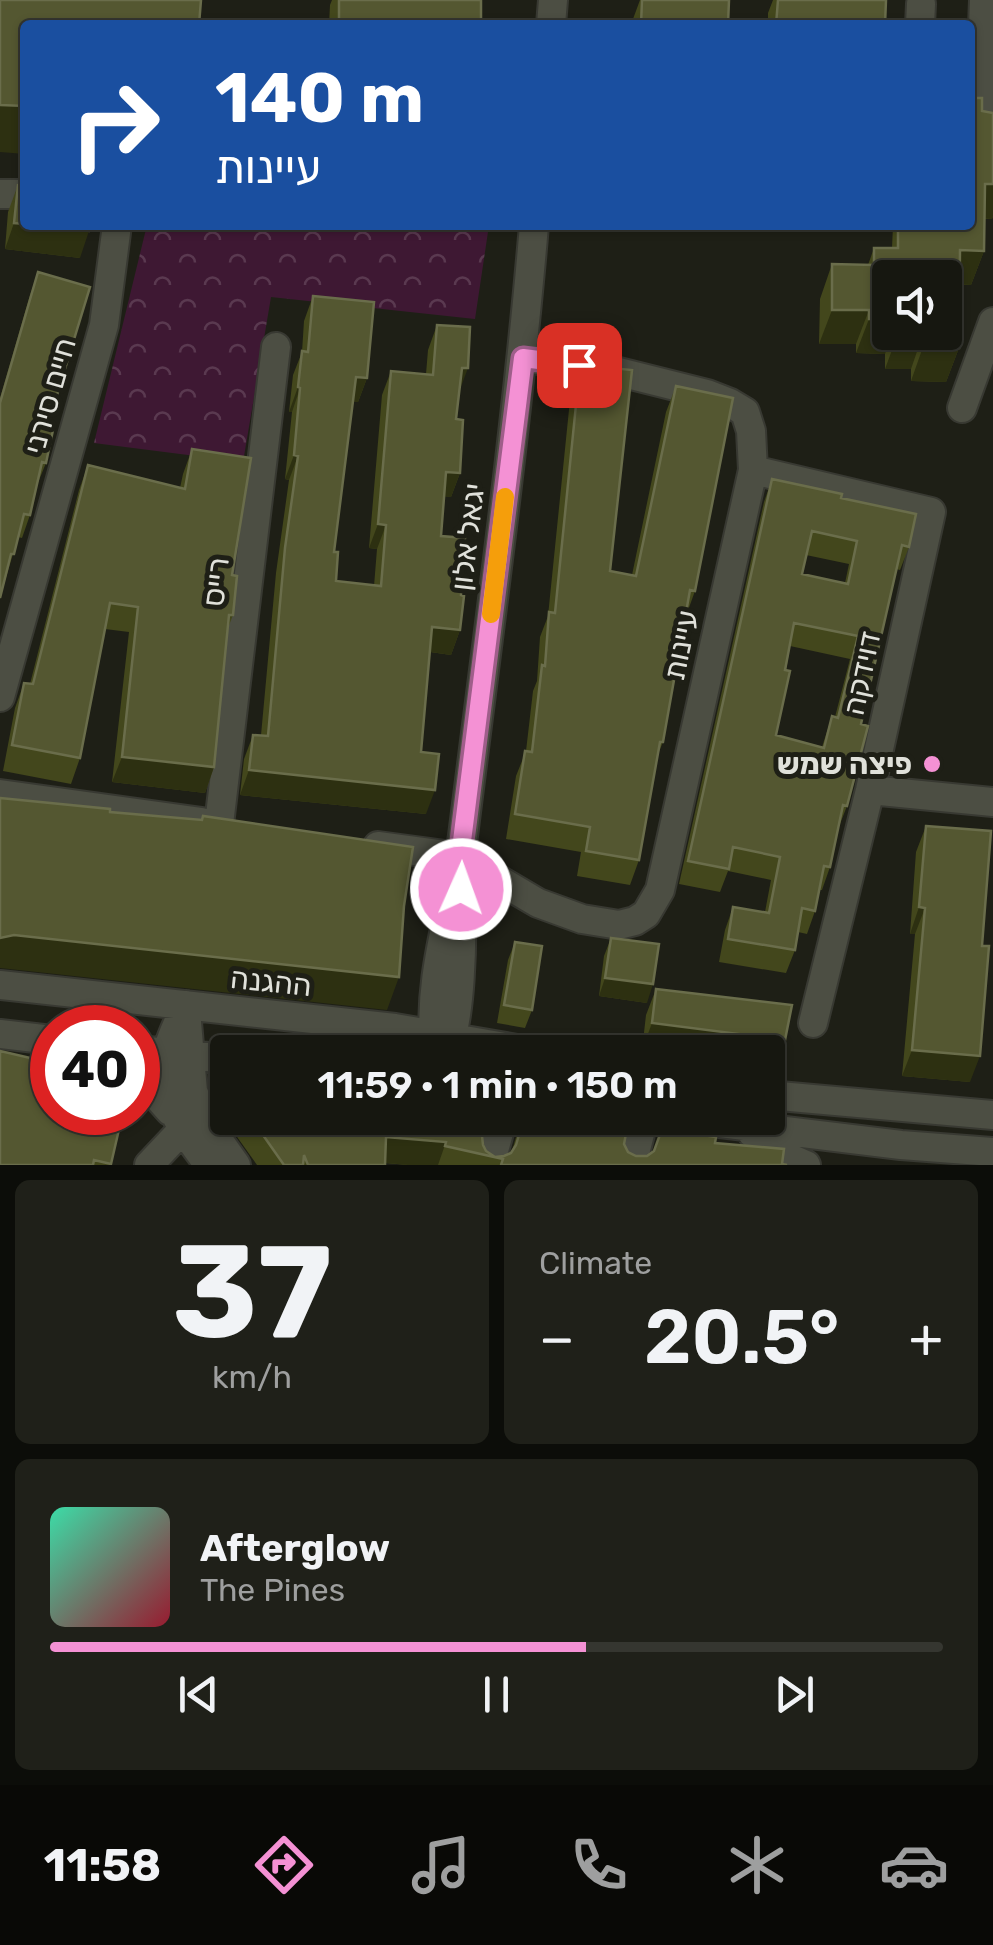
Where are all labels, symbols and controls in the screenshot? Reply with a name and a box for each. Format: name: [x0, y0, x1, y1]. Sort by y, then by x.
text: 140 m: [215, 57, 424, 140]
icon: right: [50, 60, 180, 190]
text: עיינות: [215, 141, 321, 194]
map controls: [872, 260, 962, 350]
button: sound: [872, 260, 962, 350]
pin: [537, 323, 622, 408]
street label: חיים סירני: [16, 334, 84, 458]
icon: arrive: [552, 338, 607, 393]
street label: יגאל אלון: [444, 481, 492, 593]
street label: רייס: [195, 555, 237, 609]
street label: עיינות: [656, 607, 706, 683]
street label: דוידקה: [836, 628, 888, 718]
place label: פיצה שמש: [777, 746, 912, 782]
marker: פיצה שמש: [921, 753, 943, 775]
position arrow: [409, 837, 513, 941]
street label: ההגנה: [229, 960, 313, 1004]
speed limit sign: 40: [30, 1005, 160, 1135]
text: 11:59 · 1 min · 150 m: [318, 1062, 677, 1108]
text: 37: [172, 1215, 332, 1370]
text: Climate: [539, 1244, 652, 1282]
text: 20.5°: [644, 1293, 839, 1382]
text: −: [539, 1306, 575, 1371]
text: +: [909, 1306, 943, 1371]
text: km/h: [212, 1358, 292, 1396]
text: Afterglow: [200, 1525, 390, 1571]
text: The Pines: [200, 1571, 345, 1609]
icon: previous: [171, 1667, 226, 1722]
icon: pause: [469, 1667, 524, 1722]
icon: next: [767, 1667, 822, 1722]
icon: directions: [249, 1830, 319, 1900]
icon: music: [406, 1830, 476, 1900]
icon: phone: [564, 1830, 634, 1900]
icon: climate: [722, 1830, 792, 1900]
icon: car: [879, 1830, 949, 1900]
text: 11:58: [44, 1839, 161, 1892]

